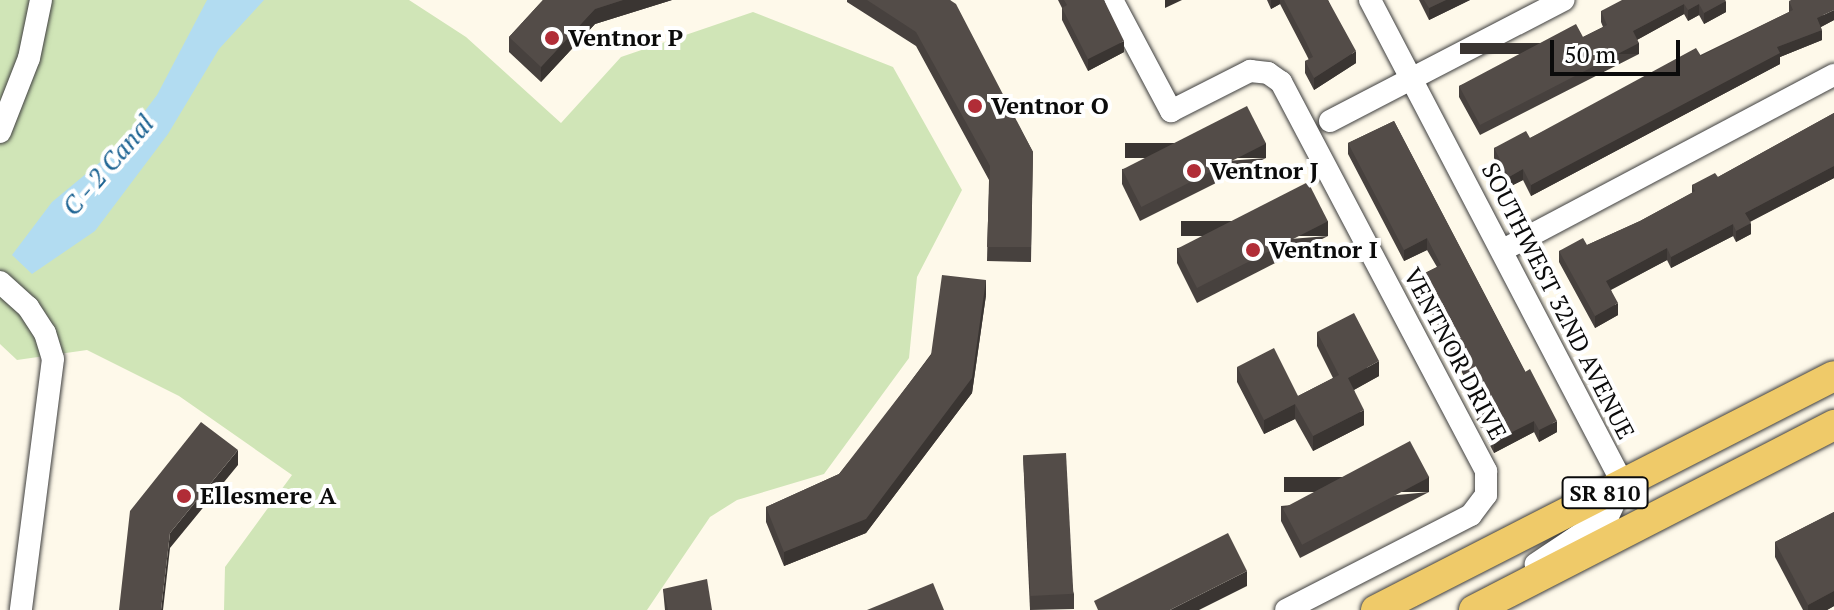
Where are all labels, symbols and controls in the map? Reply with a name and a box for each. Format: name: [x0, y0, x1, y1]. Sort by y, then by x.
place label: Ventnor P: [568, 24, 683, 52]
scale bar: [1554, 24, 1684, 74]
marker: Ventnor P: [543, 29, 561, 47]
text: 50 m: [1564, 38, 1616, 70]
place label: Ventnor O: [991, 92, 1109, 120]
marker: Ventnor O: [966, 97, 984, 115]
water label: C - 2 Canal: [55, 107, 161, 223]
place label: Ventnor J: [1210, 157, 1318, 185]
street label: SOUTHWEST 32ND AVENUE: [1475, 158, 1641, 444]
marker: Ventnor J: [1185, 162, 1203, 180]
place label: Ventnor I: [1269, 236, 1378, 264]
marker: Ventnor I: [1244, 241, 1262, 259]
street label: VENTNOR DRIVE: [1398, 263, 1512, 445]
road number: SR 810: [1561, 475, 1649, 511]
place label: Ellesmere A: [200, 482, 336, 510]
marker: Ellesmere A: [175, 487, 193, 505]

